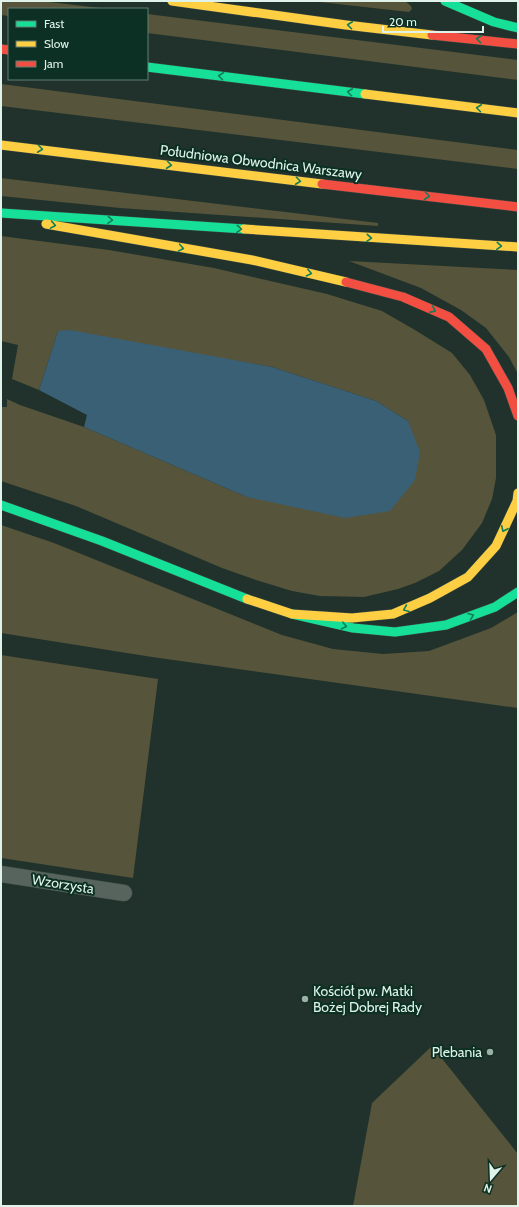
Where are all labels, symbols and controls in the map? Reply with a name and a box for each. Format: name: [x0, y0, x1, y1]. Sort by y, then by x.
legend: [8, 8, 148, 80]
scale bar: [383, 8, 483, 34]
text: 20 m: [389, 14, 417, 29]
text: Fast: [44, 16, 64, 31]
one-way arrow: [347, 21, 353, 30]
one-way arrow: [476, 35, 482, 44]
text: Slow: [44, 36, 69, 51]
text: Jam: [43, 56, 63, 71]
one-way arrow: [218, 72, 224, 81]
one-way arrow: [347, 88, 353, 97]
one-way arrow: [476, 104, 482, 113]
street label: Południowa Obwodnica Warszawy: [159, 141, 363, 183]
one-way arrow: [37, 144, 43, 153]
one-way arrow: [166, 160, 172, 169]
one-way arrow: [295, 176, 301, 185]
one-way arrow: [424, 191, 430, 200]
one-way arrow: [107, 216, 113, 225]
one-way arrow: [50, 220, 56, 229]
one-way arrow: [236, 225, 242, 234]
one-way arrow: [366, 233, 372, 242]
one-way arrow: [496, 242, 502, 250]
one-way arrow: [178, 243, 184, 251]
one-way arrow: [305, 268, 312, 277]
one-way arrow: [428, 305, 436, 313]
one-way arrow: [501, 525, 509, 533]
one-way arrow: [402, 604, 409, 612]
one-way arrow: [468, 612, 475, 620]
one-way arrow: [341, 621, 347, 629]
street label: Wzorzysta: [31, 870, 96, 898]
place label: Kościół pw. Matki Bożej Dobrej Rady: [313, 982, 422, 1016]
marker: Kościół pw. Matki Bożej Dobrej Rady: [300, 994, 310, 1004]
place label: Plebania: [432, 1043, 482, 1061]
marker: Plebania: [485, 1047, 495, 1057]
north arrow: [471, 1159, 511, 1199]
text: N: [482, 1181, 494, 1196]

